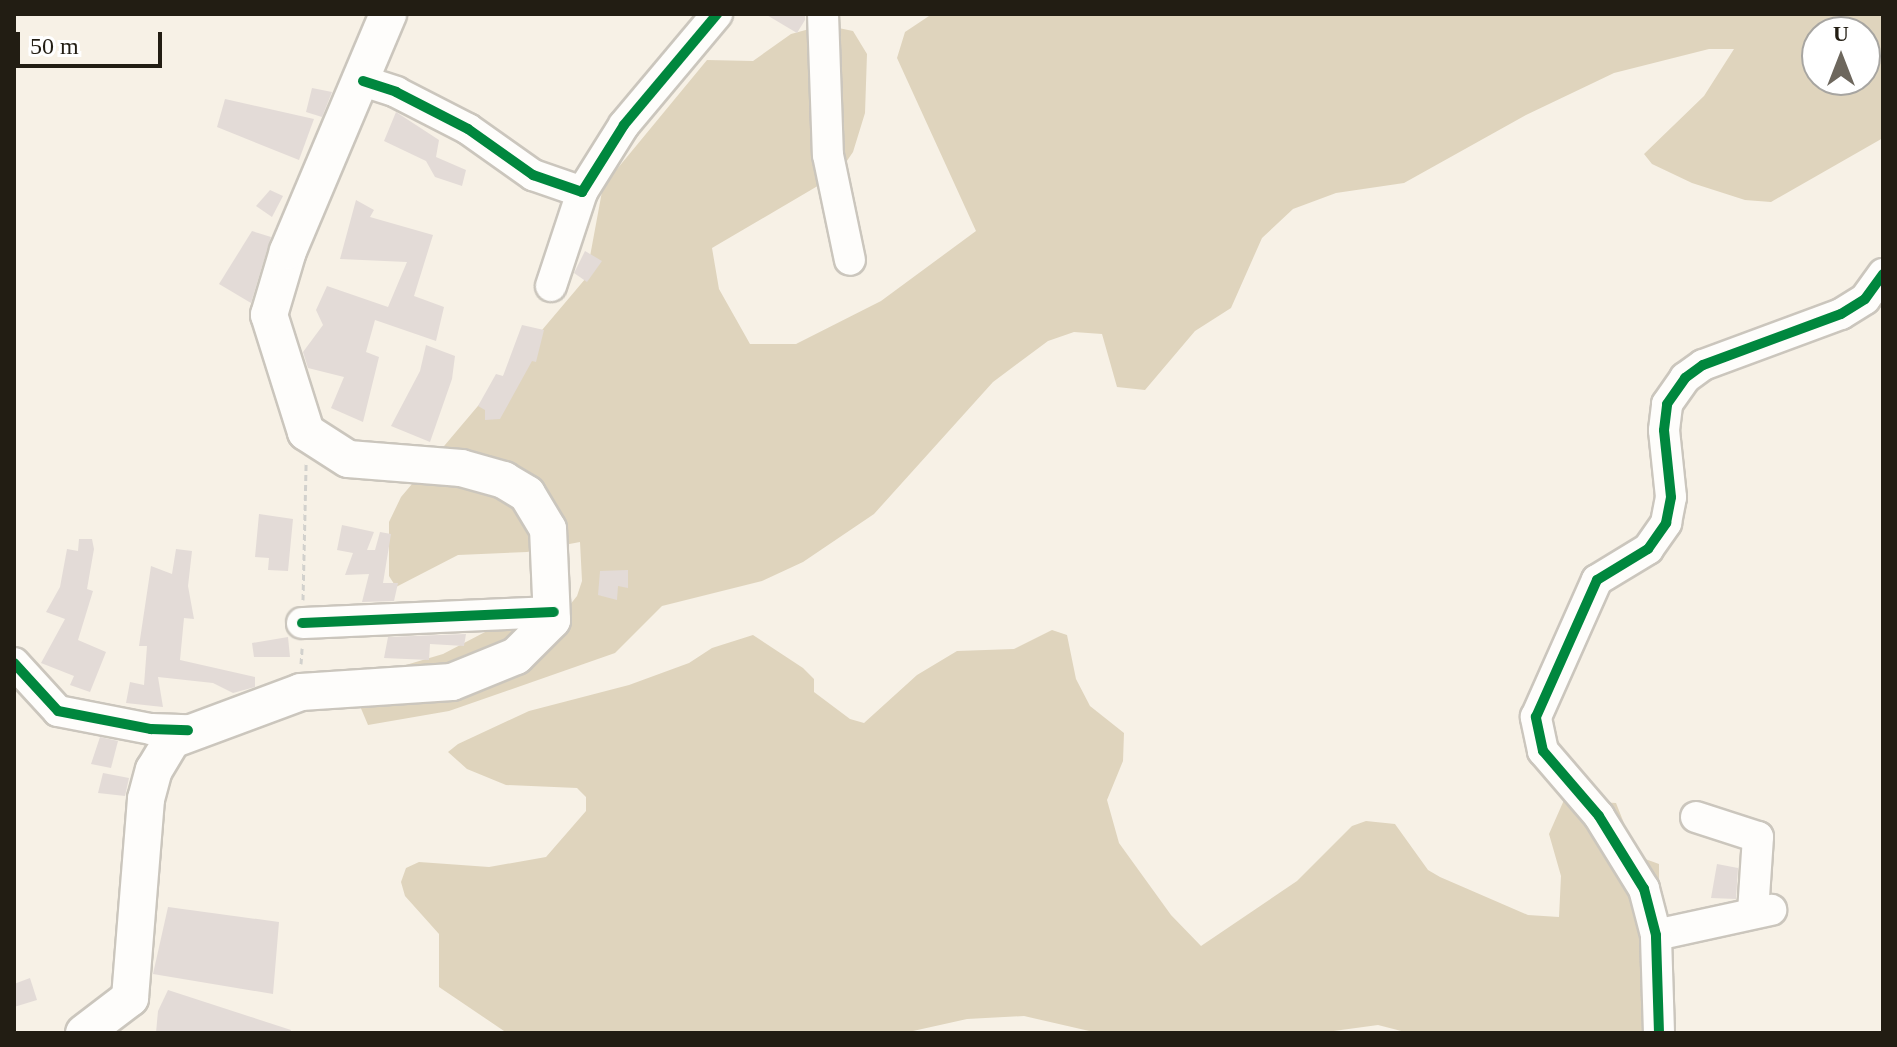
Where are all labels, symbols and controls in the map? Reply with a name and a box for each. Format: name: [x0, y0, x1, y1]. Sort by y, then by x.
scale bar: [20, 16, 166, 66]
north arrow: [1801, 16, 1881, 96]
text: U: [1833, 21, 1849, 46]
text: 50 m: [30, 33, 79, 59]

